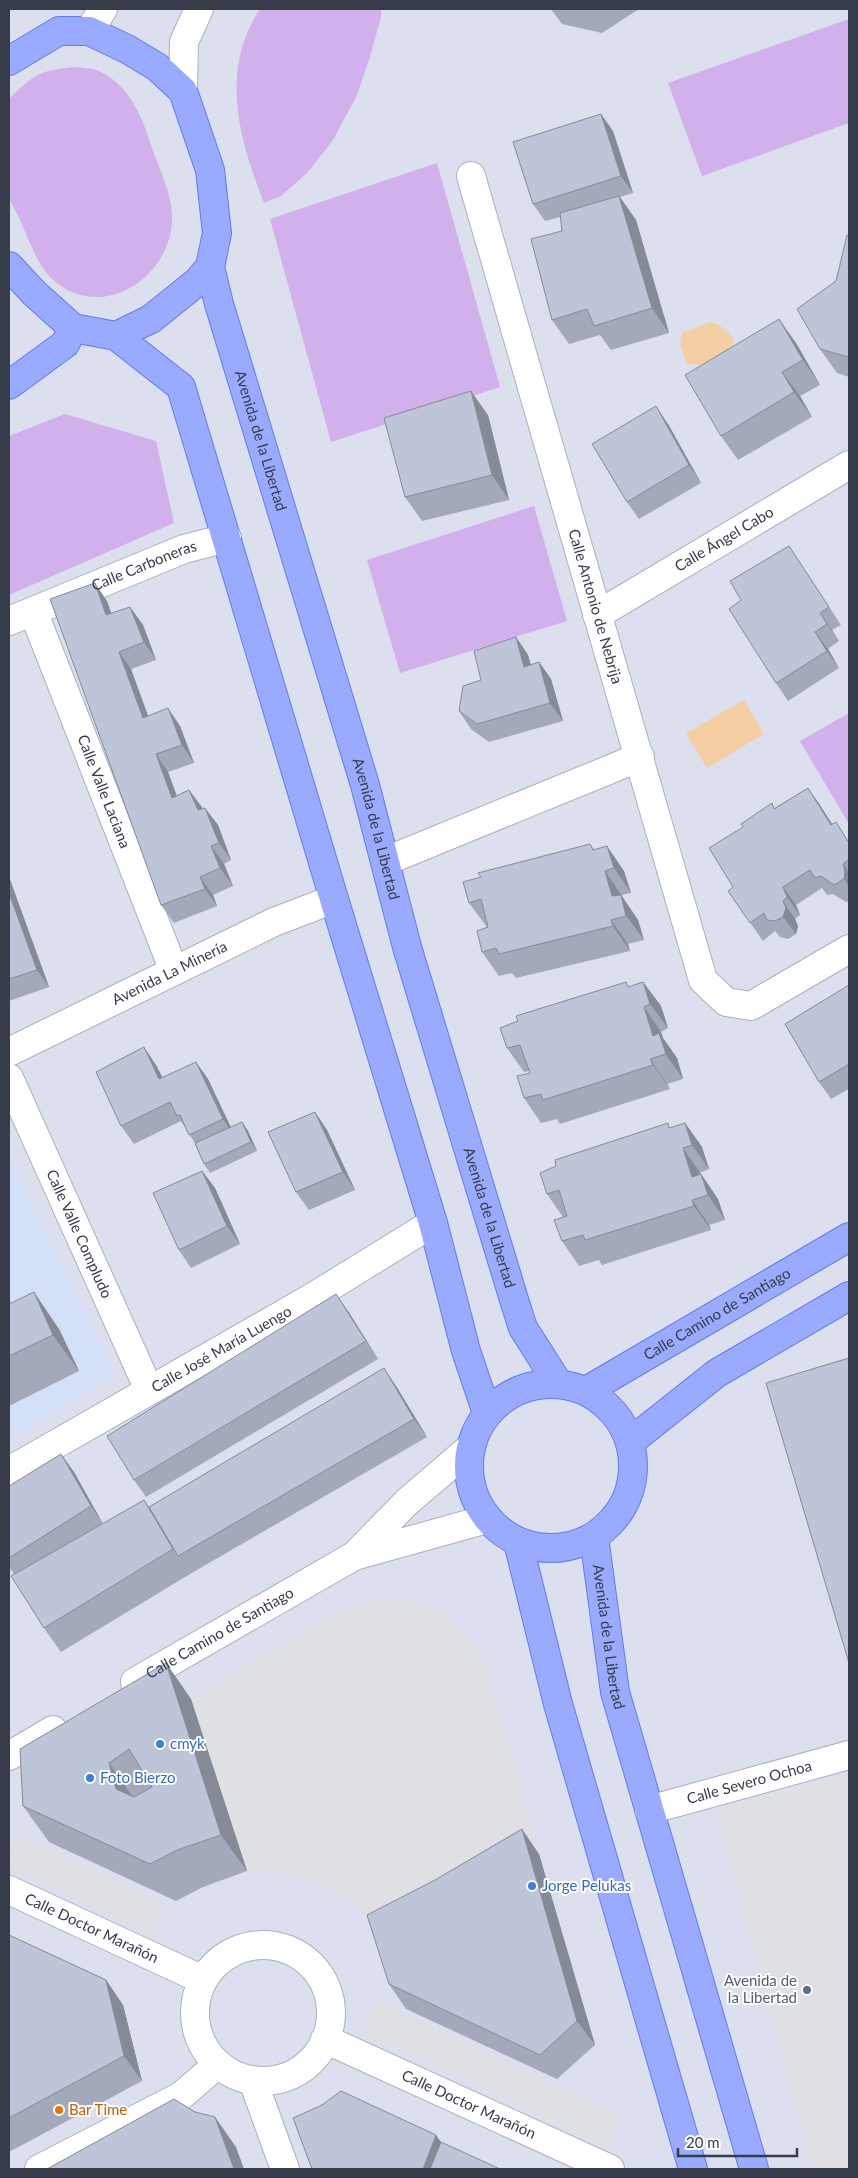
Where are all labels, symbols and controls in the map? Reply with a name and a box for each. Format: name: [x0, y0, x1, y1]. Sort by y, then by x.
street label: Avenida de la Libertad: [232, 368, 291, 513]
street label: Calle Ángel Cabo: [671, 502, 776, 575]
street label: Calle Antonio de Nebrija: [565, 527, 627, 686]
street label: Calle Carboneras: [88, 536, 198, 594]
street label: Calle Valle Laciana: [74, 732, 135, 851]
street label: Avenida de la Libertad: [349, 755, 404, 902]
street label: Avenida La Minería: [109, 936, 230, 1008]
street label: Avenida de la Libertad: [460, 1145, 520, 1290]
street label: Calle Valle Compludo: [43, 1166, 117, 1301]
street label: Calle Camino de Santiago: [640, 1263, 793, 1363]
street label: Calle José María Luengo: [148, 1301, 294, 1396]
street label: Avenida de la Libertad: [590, 1563, 630, 1711]
street label: Calle Camino de Santiago: [142, 1583, 296, 1682]
place label: cmyk: [170, 1734, 205, 1752]
marker: cmyk: [154, 1738, 166, 1750]
street label: Calle Severo Ochoa: [685, 1756, 813, 1807]
place label: Foto Bierzo: [100, 1768, 176, 1786]
marker: Foto Bierzo: [84, 1772, 96, 1784]
place label: Jorge Pelukas: [542, 1876, 631, 1894]
marker: Jorge Pelukas: [526, 1880, 538, 1892]
street label: Calle Doctor Marañón: [22, 1889, 162, 1966]
place label: Avenida de la Libertad: [724, 1971, 797, 2006]
marker: Avenida de la Libertad: [801, 1984, 813, 1996]
street label: Calle Doctor Marañón: [399, 2065, 539, 2142]
place label: Bar Time: [69, 2100, 127, 2118]
marker: Bar Time: [53, 2104, 65, 2116]
scale bar: [678, 2126, 797, 2158]
text: 20 m: [686, 2133, 720, 2151]

